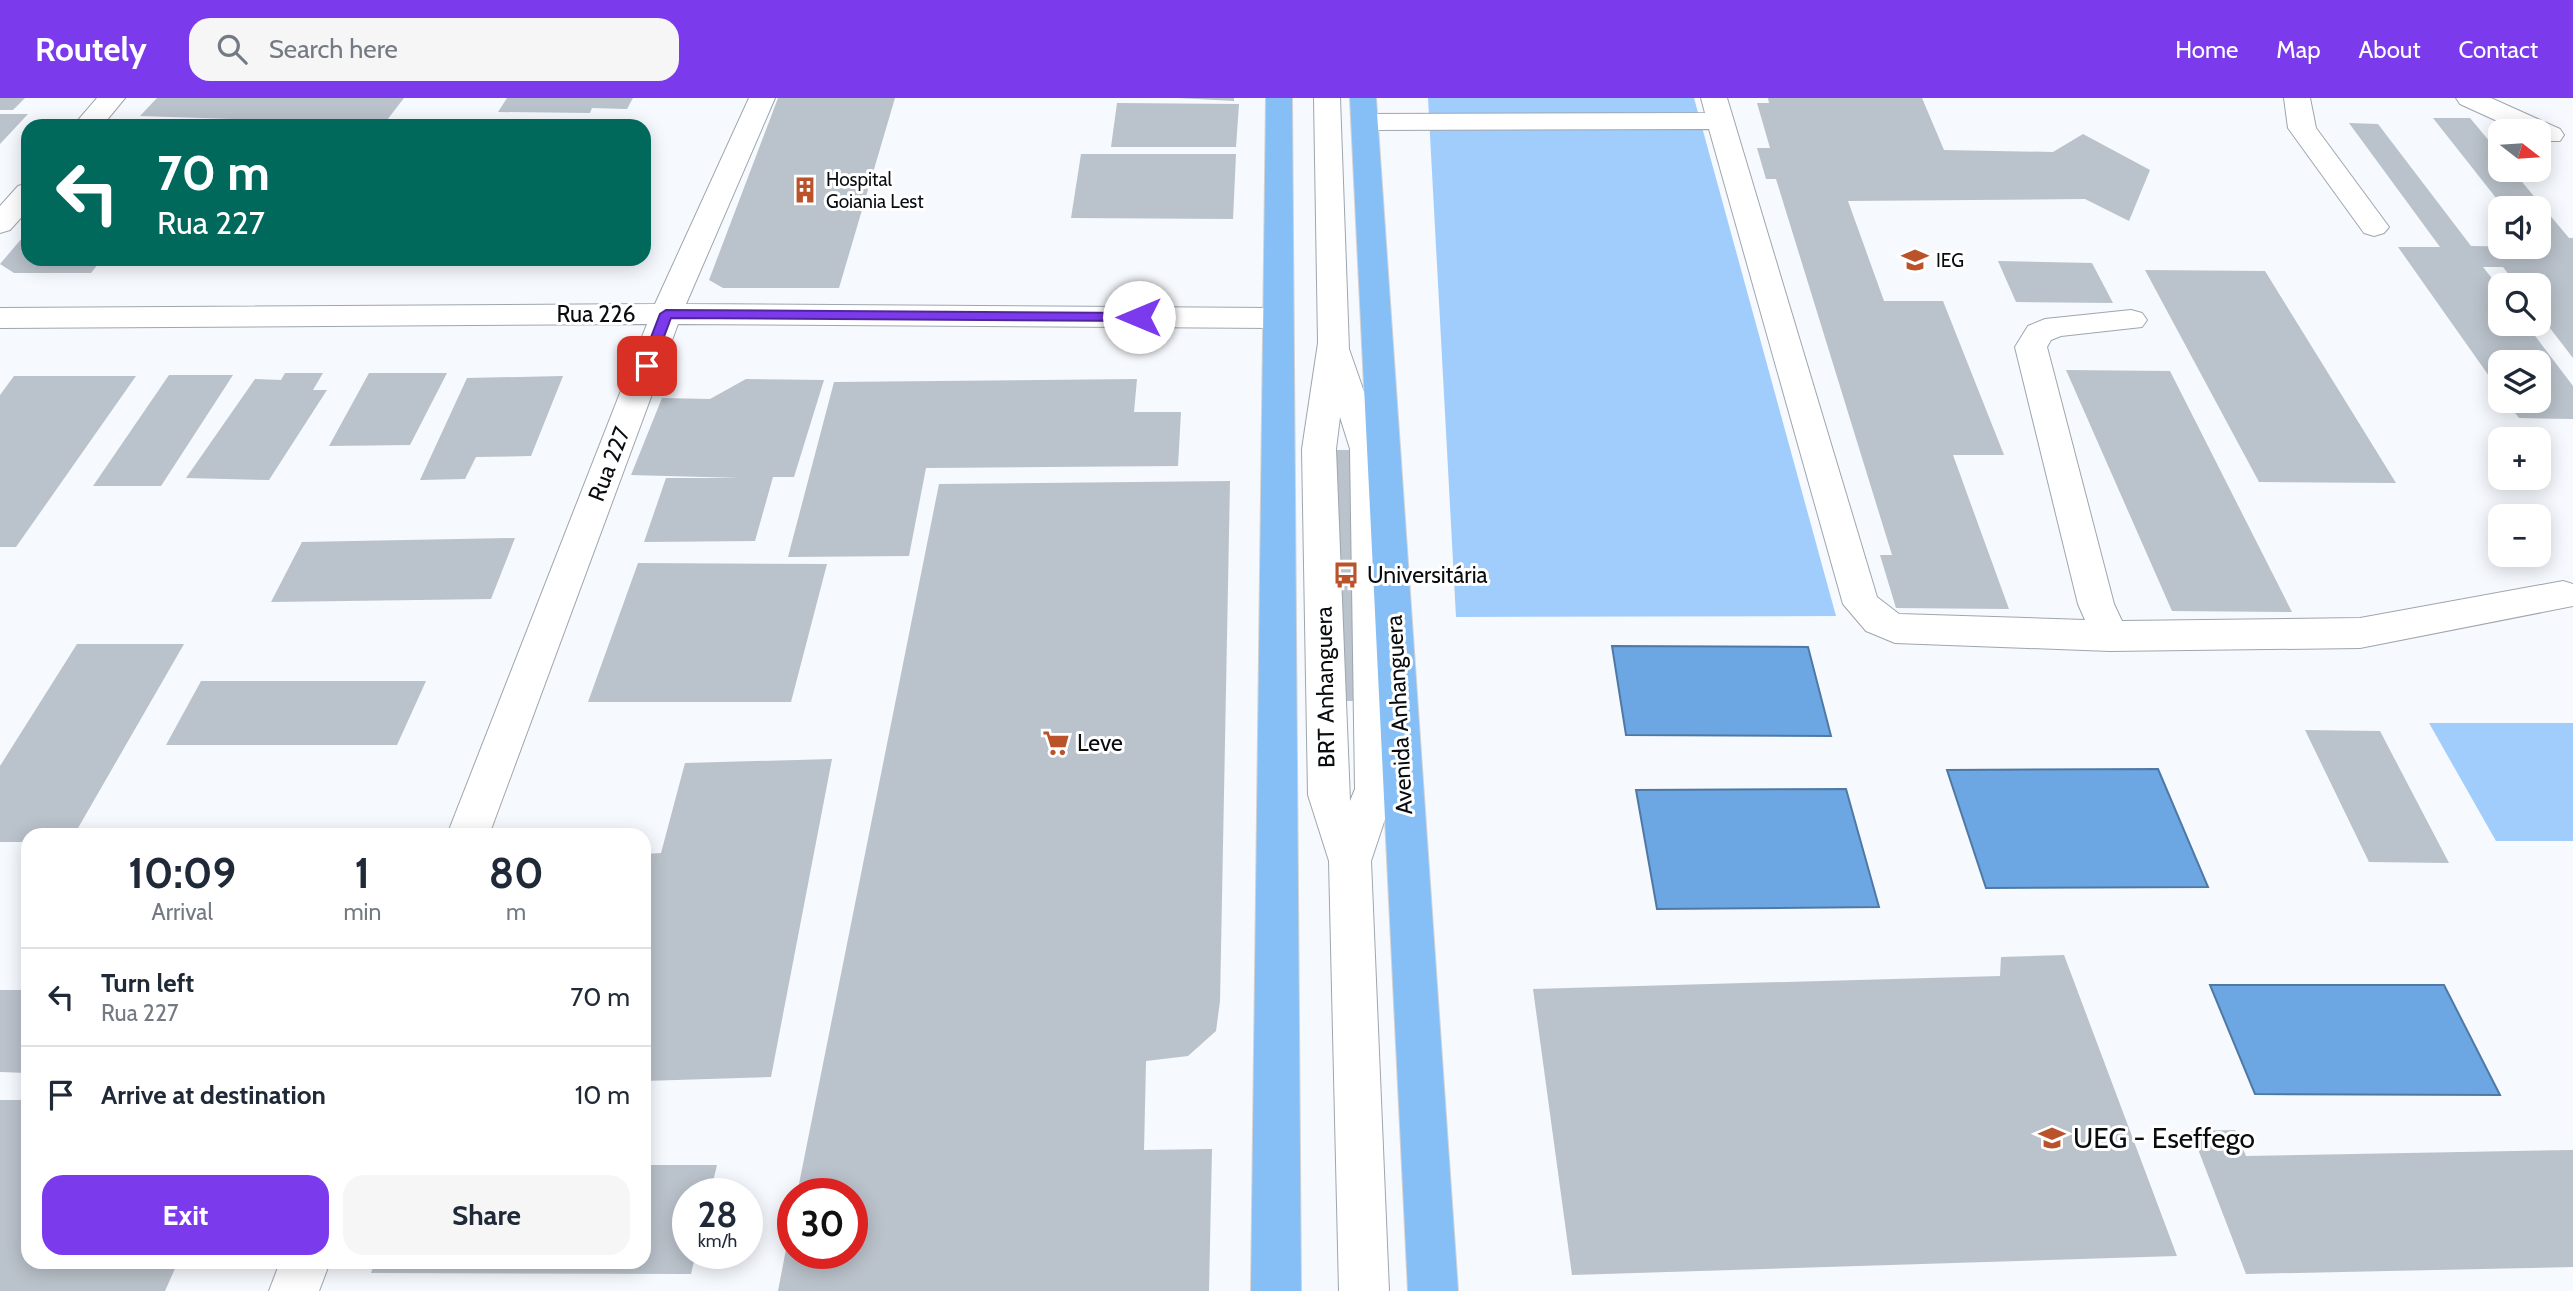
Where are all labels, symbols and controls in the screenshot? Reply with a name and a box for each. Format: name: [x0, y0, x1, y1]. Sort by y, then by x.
search box: [189, 18, 679, 81]
text: Routely: [35, 29, 147, 69]
icon: search: [213, 30, 251, 68]
text: Search here: [269, 33, 398, 65]
text: Home: [2175, 35, 2238, 64]
text: Map: [2276, 35, 2321, 64]
text: About: [2359, 35, 2421, 64]
text: Contact: [2459, 35, 2538, 64]
north arrow: [2488, 119, 2552, 182]
map controls: [2488, 119, 2551, 567]
text: 70 m: [157, 143, 270, 202]
icon: left: [42, 147, 133, 238]
place label: Hospital Goiania Lest: [826, 168, 924, 213]
building icon: Hospital Goiania Lest: [790, 175, 820, 205]
button: sound: [2488, 196, 2551, 259]
text: Rua 227: [157, 203, 265, 242]
school or university icon: IEG: [1900, 245, 1930, 275]
place label: IEG: [1936, 249, 1964, 272]
button: search: [2488, 273, 2551, 336]
position arrow: [1102, 280, 1176, 354]
street label: Rua 226: [556, 300, 636, 328]
pin: [617, 336, 677, 396]
icon: arrive: [628, 347, 666, 385]
button: layers: [2488, 350, 2551, 413]
street label: Rua 227: [582, 422, 636, 505]
button: +: [2488, 427, 2551, 490]
button: −: [2488, 504, 2551, 567]
bus stop icon: Universitária: [1331, 560, 1361, 590]
place label: Universitária: [1367, 561, 1488, 589]
street label: BRT Anhanguera: [1310, 606, 1340, 768]
street label: Avenida Anhanguera: [1380, 615, 1418, 815]
supermarket icon: Leve: [1041, 728, 1071, 758]
place label: Leve: [1077, 729, 1123, 757]
text: 10:09: [128, 847, 236, 899]
text: 1: [355, 847, 370, 899]
text: 80: [489, 847, 544, 899]
text: Arrival: [152, 898, 213, 926]
text: min: [343, 898, 381, 926]
text: m: [506, 898, 526, 926]
text: Turn left: [101, 967, 194, 999]
icon: left: [42, 978, 80, 1016]
text: 70 m: [570, 981, 630, 1013]
text: Rua 227: [101, 999, 179, 1027]
icon: arrive: [42, 1076, 80, 1114]
text: Arrive at destination: [101, 1079, 326, 1111]
text: 10 m: [575, 1079, 630, 1111]
place label: UEG - Eseffego: [2073, 1121, 2255, 1155]
school or university icon: UEG - Eseffego: [2037, 1123, 2067, 1153]
button: Exit: [42, 1175, 329, 1255]
button: Share: [343, 1175, 630, 1255]
speed limit sign: 30: [777, 1178, 868, 1269]
text: 28: [698, 1193, 737, 1236]
text: km/h: [698, 1230, 737, 1252]

